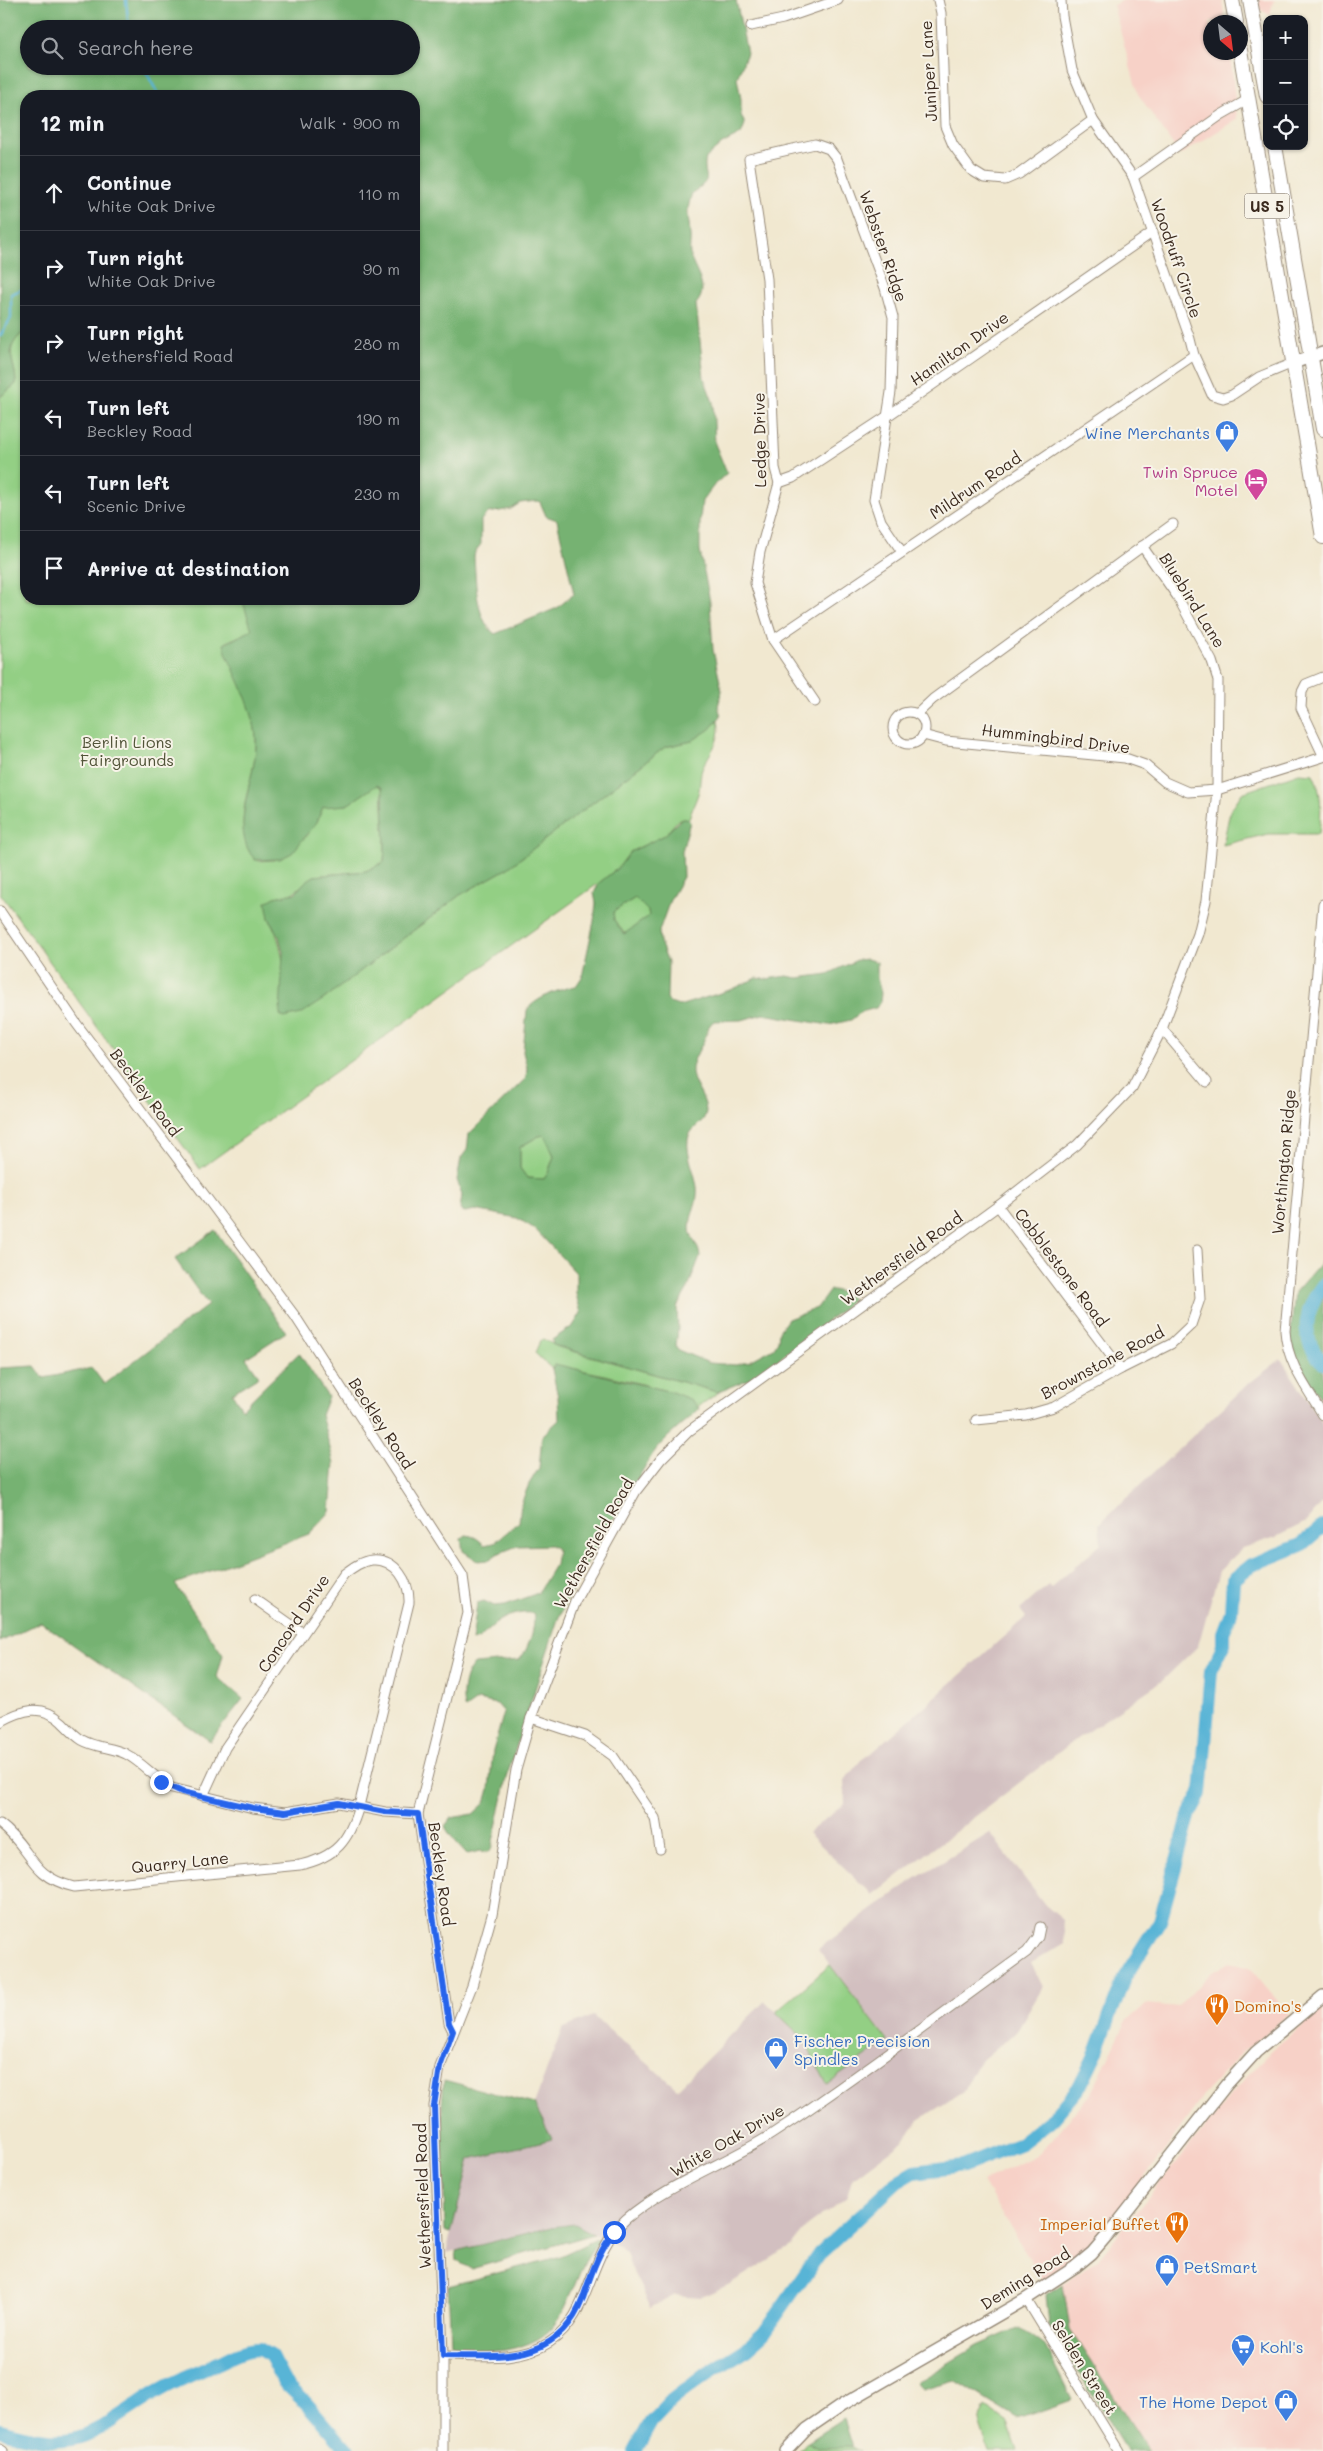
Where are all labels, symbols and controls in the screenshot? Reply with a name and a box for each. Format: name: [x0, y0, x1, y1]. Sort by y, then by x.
north arrow: [1203, 15, 1248, 60]
map controls: [1263, 15, 1308, 150]
button: +: [1263, 15, 1308, 60]
search box: [20, 20, 420, 75]
street label: Juniper Lane: [915, 20, 941, 122]
icon: search: [38, 34, 66, 62]
text: Search here: [78, 35, 194, 60]
button: −: [1263, 60, 1308, 105]
button: locate: [1263, 105, 1308, 150]
text: 12 min: [40, 109, 104, 136]
text: Walk · 900 m: [299, 112, 400, 133]
text: Continue: [87, 170, 172, 195]
icon: ahead: [40, 179, 68, 207]
text: 110 m: [358, 183, 400, 204]
street label: Webster Ridge: [855, 188, 913, 304]
road number: US 5: [1244, 194, 1290, 218]
text: White Oak Drive: [87, 195, 216, 216]
street label: Woodruff Circle: [1147, 195, 1207, 321]
text: Turn right: [87, 245, 184, 270]
icon: right: [40, 254, 68, 282]
text: 90 m: [363, 258, 400, 279]
text: White Oak Drive: [87, 270, 216, 291]
street label: Hamilton Drive: [906, 306, 1012, 390]
text: Turn right: [87, 320, 184, 345]
icon: right: [40, 329, 68, 357]
text: 280 m: [354, 333, 400, 354]
text: Wethersfield Road: [87, 345, 233, 366]
street label: Ledge Drive: [748, 392, 770, 488]
text: Turn left: [87, 395, 170, 420]
icon: left: [40, 404, 68, 432]
text: 190 m: [356, 408, 400, 429]
shop icon: Wine Merchants: [1214, 419, 1240, 453]
text: Beckley Road: [87, 420, 192, 441]
place label: Wine Merchants: [1084, 422, 1210, 443]
street label: Mildrum Road: [925, 447, 1025, 523]
place label: Twin Spruce Motel: [1143, 461, 1238, 500]
hotel icon: Twin Spruce Motel: [1243, 467, 1269, 501]
text: Turn left: [87, 470, 170, 495]
icon: left: [40, 479, 68, 507]
text: 230 m: [354, 483, 400, 504]
text: Scenic Drive: [87, 495, 186, 516]
street label: Bluebird Lane: [1155, 549, 1231, 651]
icon: arrive: [40, 554, 68, 582]
text: Arrive at destination: [87, 556, 290, 581]
street label: Hummingbird Drive: [981, 718, 1131, 758]
park label: Berlin Lions Fairgrounds: [80, 731, 174, 770]
street label: Beckley Road: [106, 1044, 186, 1140]
street label: Worthington Ridge: [1266, 1089, 1300, 1235]
street label: Cobblestone Road: [1011, 1203, 1113, 1331]
street label: Wethersfield Road: [836, 1207, 966, 1309]
street label: Brownstone Road: [1037, 1321, 1167, 1403]
street label: Beckley Road: [345, 1373, 419, 1473]
street label: Wethersfield Road: [548, 1474, 638, 1612]
street label: Concord Drive: [252, 1570, 334, 1676]
route end: [150, 1771, 173, 1794]
street label: Beckley Road: [424, 1821, 460, 1927]
street label: Quarry Lane: [130, 1846, 230, 1878]
restaurant icon: Domino's: [1204, 1992, 1230, 2026]
place label: Domino's: [1234, 1995, 1302, 2016]
place label: Fischer Precision Spindles: [794, 2030, 930, 2069]
shop icon: Fischer Precision Spindles: [763, 2036, 789, 2070]
street label: White Oak Drive: [666, 2099, 788, 2181]
street label: Wethersfield Road: [409, 2123, 435, 2269]
restaurant icon: Imperial Buffet: [1164, 2210, 1190, 2244]
place label: Imperial Buffet: [1040, 2213, 1160, 2234]
route start: [603, 2221, 626, 2244]
street label: Deming Road: [976, 2242, 1074, 2314]
shop icon: PetSmart: [1154, 2253, 1180, 2287]
place label: PetSmart: [1184, 2256, 1258, 2277]
street label: Selden Street: [1048, 2316, 1122, 2418]
supermarket icon: Kohl's: [1230, 2333, 1256, 2367]
place label: Kohl's: [1260, 2336, 1304, 2357]
shop icon: The Home Depot: [1273, 2388, 1299, 2422]
place label: The Home Depot: [1139, 2391, 1268, 2412]

